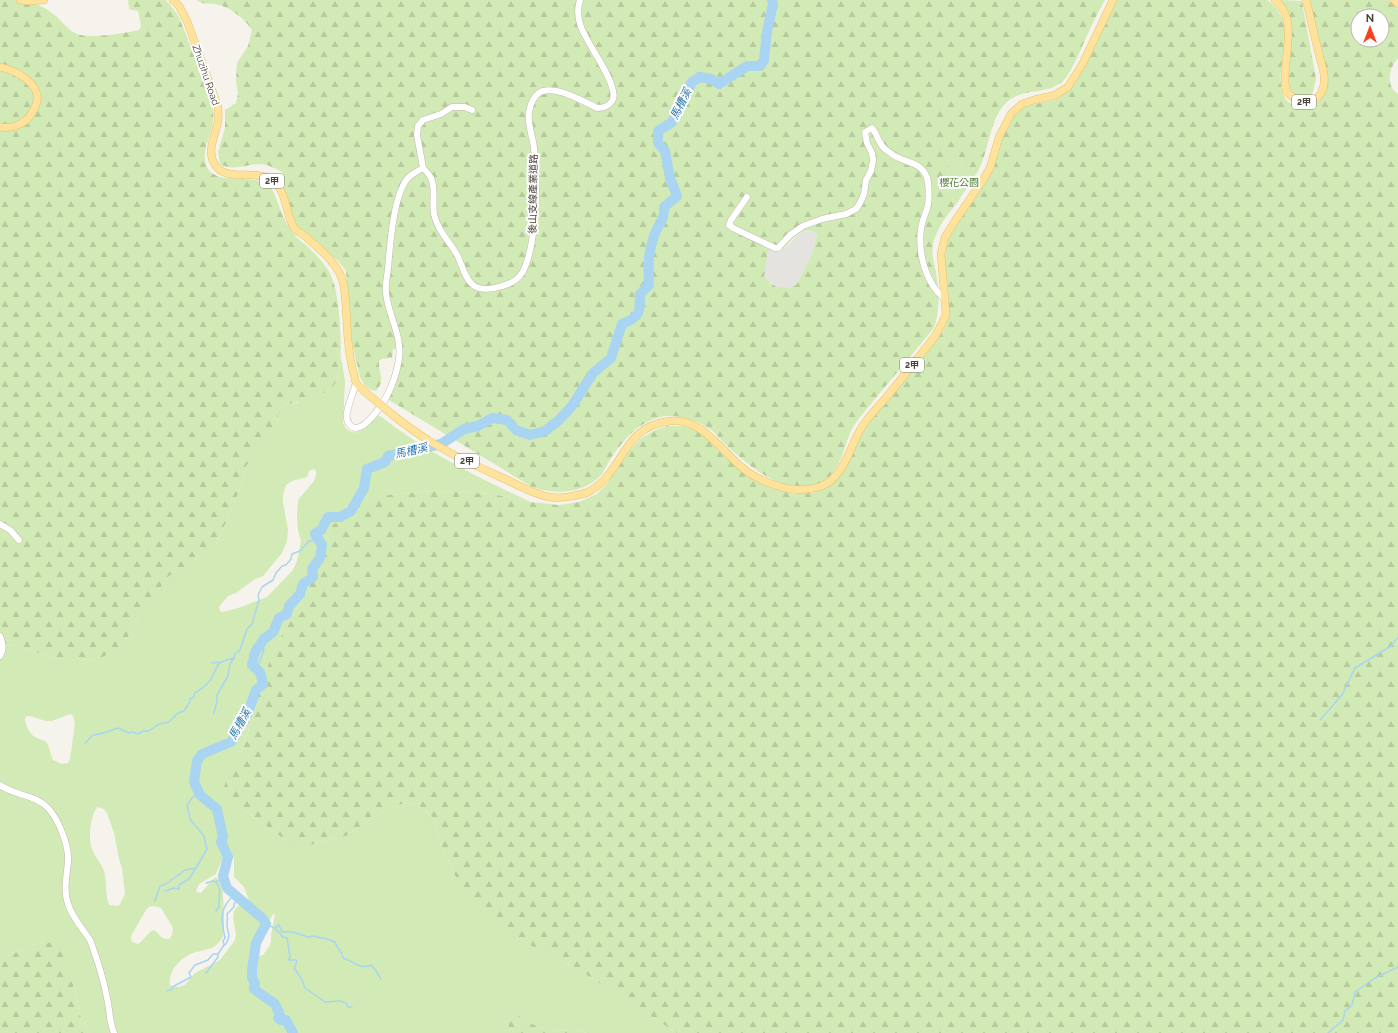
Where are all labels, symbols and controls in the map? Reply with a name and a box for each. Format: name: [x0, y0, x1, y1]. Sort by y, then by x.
north arrow: [1350, 8, 1390, 48]
text: N: [1366, 12, 1374, 25]
street label: Zhuzihu Road: [190, 43, 222, 107]
water label: 馬槽溪: [668, 85, 695, 122]
road number: 2甲: [1292, 95, 1316, 109]
street label: 後山支線產業道路: [527, 154, 539, 234]
road number: 2甲: [260, 174, 284, 188]
park label: 櫻花公園: [939, 177, 979, 188]
road number: 2甲: [900, 358, 924, 372]
water label: 馬槽溪: [393, 441, 430, 461]
road number: 2甲: [455, 454, 479, 468]
water label: 馬槽溪: [226, 705, 255, 742]

